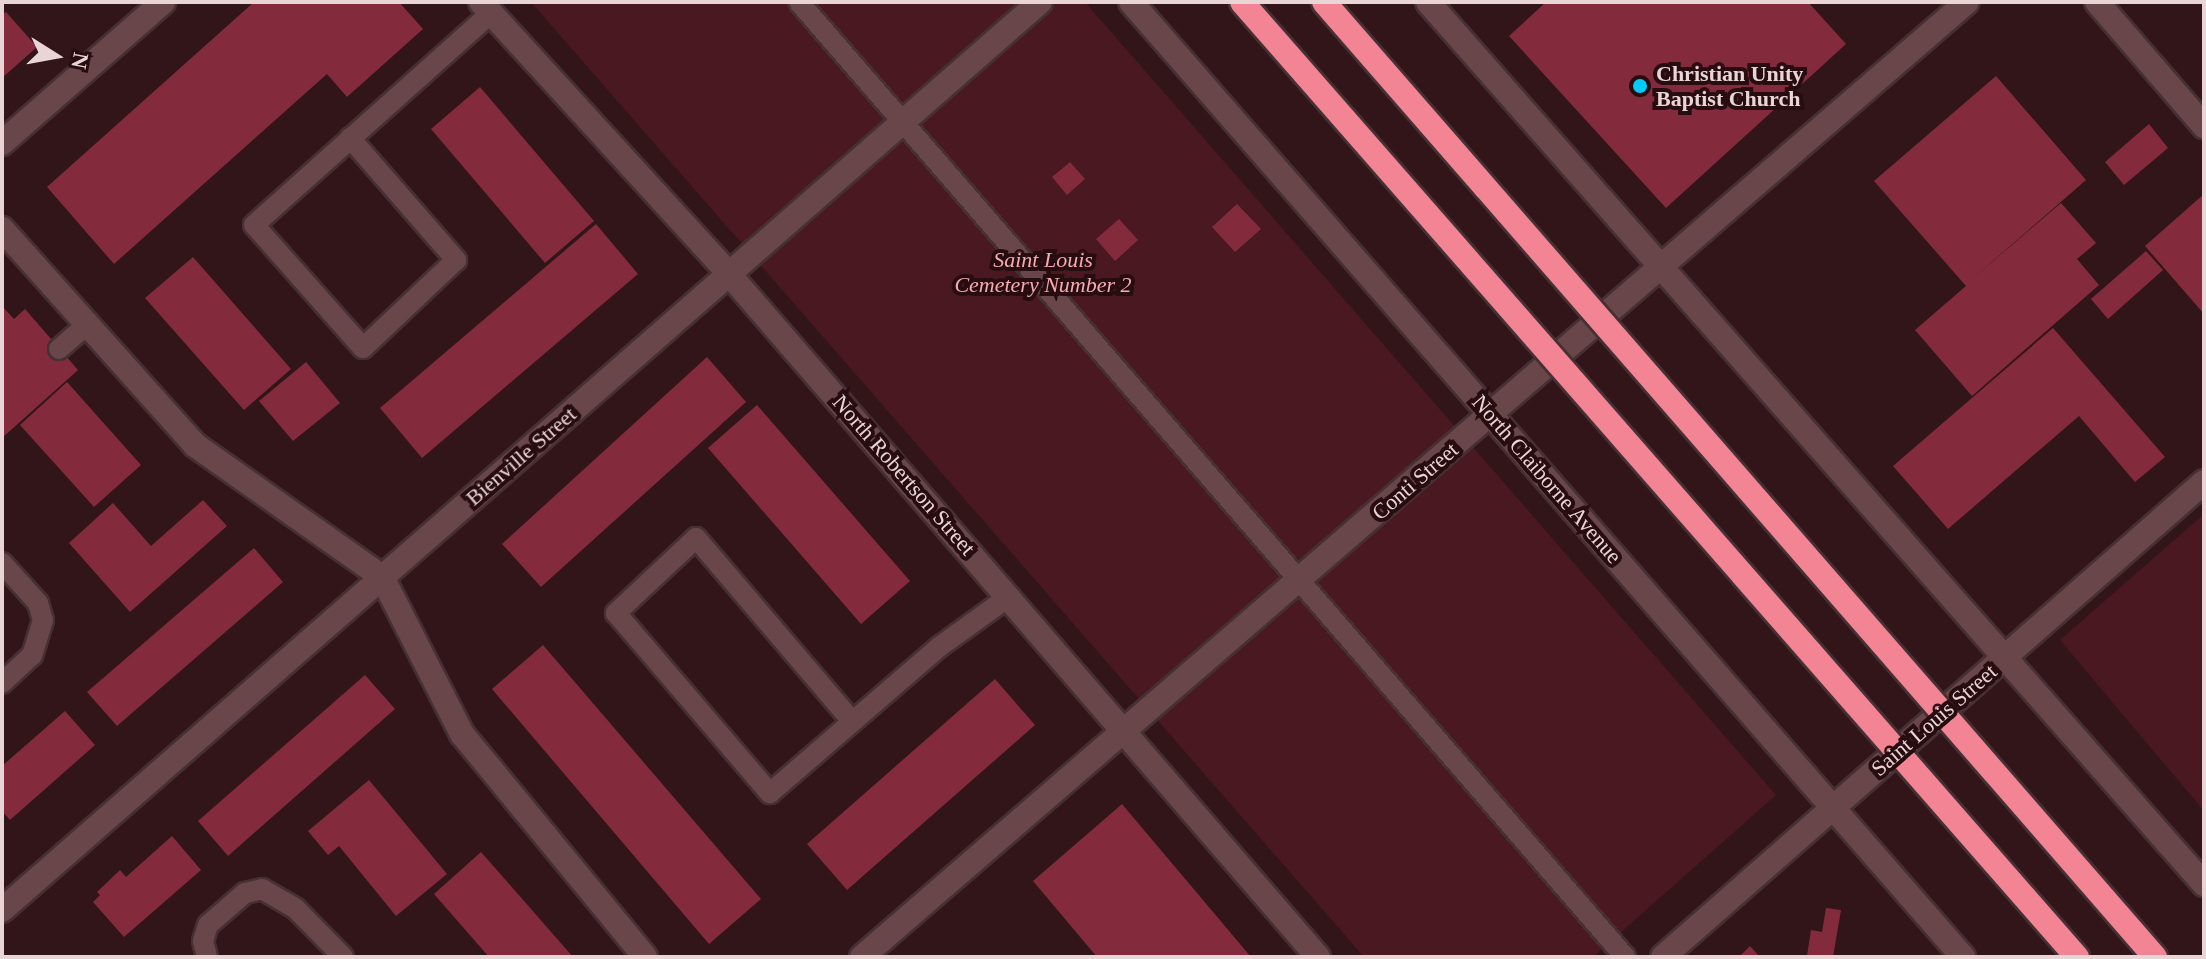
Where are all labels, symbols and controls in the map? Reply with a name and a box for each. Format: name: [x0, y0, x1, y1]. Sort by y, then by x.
north arrow: [16, 16, 96, 96]
text: N: [66, 50, 94, 71]
place label: Christian Unity Baptist Church: [1656, 60, 1803, 112]
marker: Christian Unity Baptist Church: [1631, 77, 1649, 95]
park label: Saint Louis Cemetery Number 2: [954, 246, 1132, 298]
street label: North Robertson Street: [827, 389, 981, 561]
street label: North Claiborne Avenue: [1466, 389, 1628, 569]
street label: Bienville Street: [460, 401, 582, 511]
street label: Conti Street: [1366, 436, 1464, 526]
street label: Saint Louis Street: [1866, 658, 2002, 782]

